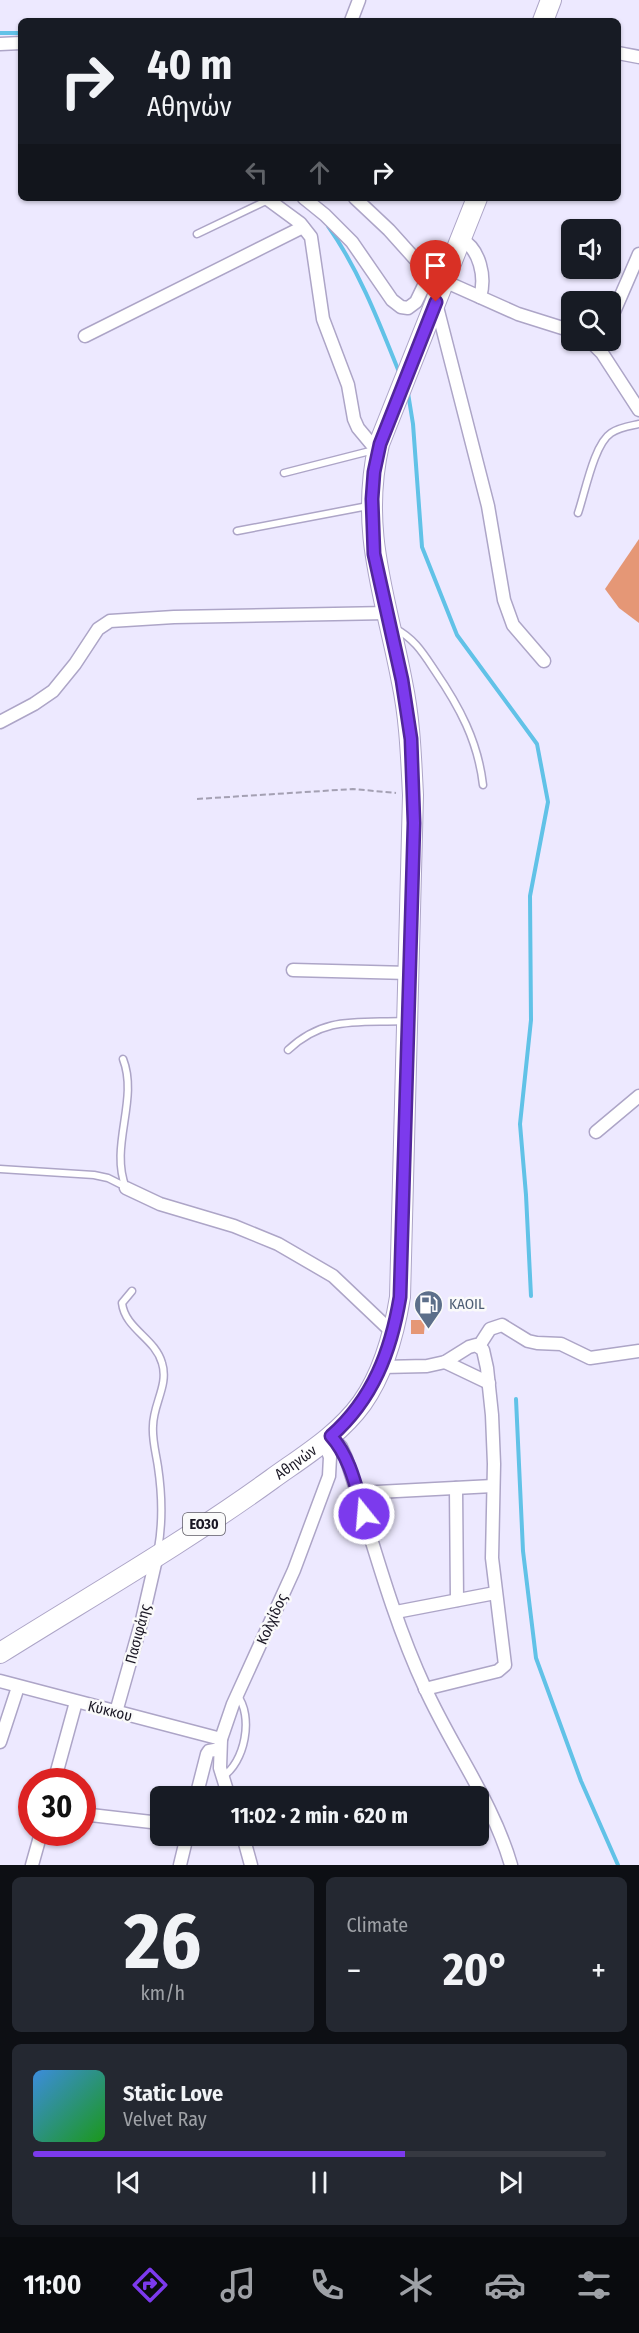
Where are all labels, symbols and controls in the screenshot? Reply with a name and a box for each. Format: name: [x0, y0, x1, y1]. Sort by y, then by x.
text: 40 m: [147, 40, 232, 90]
icon: right: [48, 42, 126, 120]
text: Αθηνών: [147, 91, 231, 123]
icon: left: [240, 156, 273, 189]
icon: ahead: [303, 156, 336, 189]
icon: right: [366, 156, 399, 189]
map controls: [561, 219, 621, 351]
button: sound: [561, 219, 621, 279]
pin: [410, 240, 461, 302]
icon: arrive: [419, 249, 452, 282]
button: search: [561, 291, 621, 351]
fuel station icon: KAOIL: [412, 1288, 444, 1330]
place label: KAOIL: [449, 1295, 485, 1313]
street label: Αθηνών: [271, 1441, 321, 1483]
position arrow: [332, 1482, 396, 1546]
road number: ΕΟ30: [183, 1513, 225, 1535]
street label: Κολχίδος: [253, 1590, 291, 1647]
street label: Πασιφάης: [121, 1602, 155, 1666]
street label: Κύκκου: [86, 1697, 134, 1725]
speed limit sign: 30: [18, 1768, 96, 1846]
text: 11:02 · 2 min · 620 m: [231, 1802, 408, 1829]
text: 26: [124, 1895, 201, 1989]
text: Climate: [347, 1913, 408, 1937]
text: 20°: [443, 1943, 509, 1997]
text: −: [347, 1951, 361, 1991]
text: +: [591, 1951, 606, 1991]
text: km/h: [140, 1981, 185, 2005]
text: Static Love: [123, 2080, 223, 2107]
text: Velvet Ray: [123, 2107, 207, 2131]
icon: previous: [112, 2166, 145, 2199]
icon: pause: [303, 2166, 336, 2199]
icon: next: [494, 2166, 527, 2199]
icon: directions: [129, 2264, 171, 2306]
icon: music: [217, 2264, 259, 2306]
icon: phone: [306, 2264, 348, 2306]
icon: climate: [395, 2264, 437, 2306]
icon: car: [484, 2264, 526, 2306]
icon: filters: [573, 2264, 615, 2306]
text: 11:00: [23, 2269, 82, 2301]

